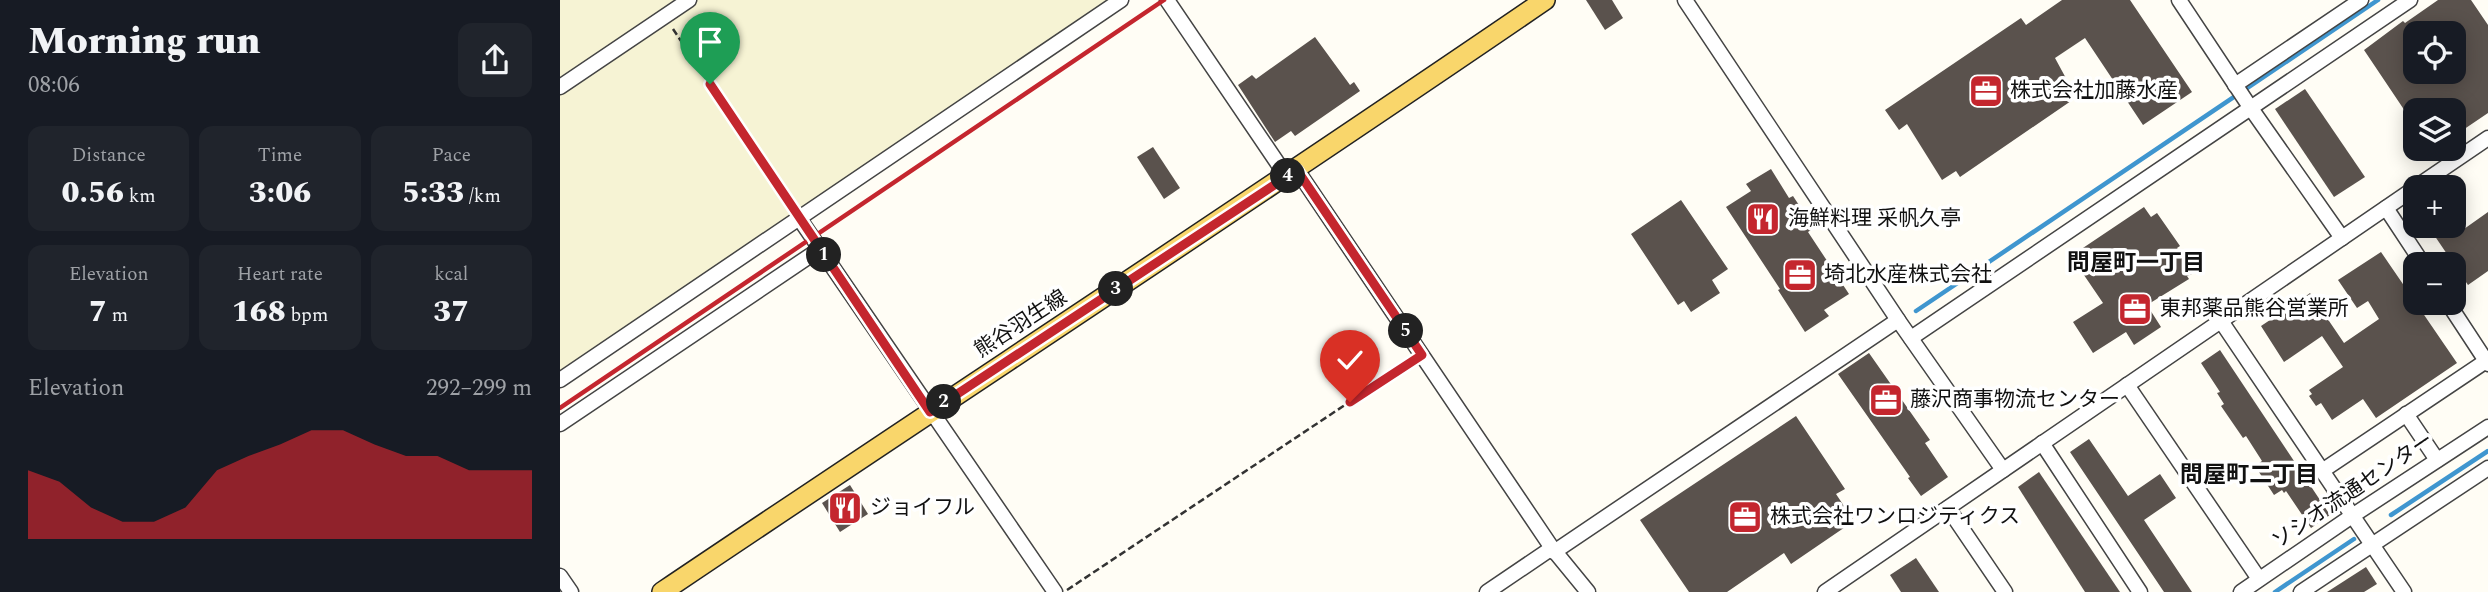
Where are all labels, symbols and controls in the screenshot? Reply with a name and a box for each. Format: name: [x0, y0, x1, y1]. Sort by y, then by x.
pin: [680, 12.0, 740, 84]
text: Morning run: [28, 13, 261, 71]
map controls: [2403, 21, 2466, 315]
button: locate: [2403, 21, 2466, 84]
button: share: [458, 23, 532, 97]
icon: arrive: [691, 23, 729, 61]
text: 08:06: [28, 68, 80, 103]
office icon: 株式会社加藤水産: [1967, 72, 2005, 110]
place label: 株式会社加藤水産: [2010, 75, 2178, 107]
button: layers: [2403, 98, 2466, 161]
text: Distance: [72, 141, 146, 170]
text: Time: [258, 141, 302, 170]
text: Pace: [432, 141, 471, 170]
pin: 4: [1270, 158, 1306, 194]
text: 4: [1282, 161, 1293, 190]
text: 0.56: [62, 170, 124, 216]
text: 3:06: [249, 170, 311, 216]
text: 5:33: [402, 170, 464, 216]
button: +: [2403, 175, 2466, 238]
text: km: [124, 182, 156, 211]
text: /km: [464, 182, 501, 211]
restaurant icon: 海鮮料理 采帆久亭: [1744, 200, 1782, 238]
place label: 海鮮料理 采帆久亭: [1788, 203, 1961, 235]
pin: 1: [806, 238, 842, 272]
text: 1: [818, 240, 829, 269]
district label: 問屋町一丁目: [2067, 246, 2205, 281]
button: −: [2403, 252, 2466, 315]
office icon: 埼北水産株式会社: [1781, 256, 1819, 294]
place label: 埼北水産株式会社: [1824, 259, 1992, 291]
text: Elevation: [69, 260, 148, 289]
text: Heart rate: [237, 260, 323, 289]
text: kcal: [434, 260, 468, 289]
pin: 3: [1098, 272, 1134, 306]
text: 3: [1110, 274, 1121, 303]
street label: 熊谷羽生線: [968, 282, 1074, 366]
text: 7: [89, 289, 107, 335]
text: 168: [232, 289, 286, 335]
text: 37: [433, 289, 469, 335]
office icon: 東邦薬品熊谷営業所: [2116, 290, 2154, 328]
place label: 東邦薬品熊谷営業所: [2160, 293, 2349, 325]
text: m: [107, 301, 128, 330]
text: bpm: [286, 301, 328, 330]
pin: 5: [1388, 314, 1424, 348]
text: 5: [1400, 316, 1411, 345]
pin: [1320, 330, 1380, 402]
icon: check: [1331, 341, 1369, 379]
text: Elevation: [28, 371, 124, 406]
text: 292–299 m: [426, 371, 532, 406]
office icon: 藤沢商事物流センター: [1867, 381, 1905, 419]
pin: 2: [926, 384, 962, 420]
place label: 藤沢商事物流センター: [1910, 384, 2120, 416]
text: 2: [938, 387, 949, 416]
street label: ソシオ流通センター: [2266, 425, 2440, 557]
district label: 問屋町二丁目: [2180, 458, 2318, 493]
restaurant icon: ジョイフル: [826, 489, 864, 527]
place label: ジョイフル: [870, 492, 975, 524]
office icon: 株式会社ワンロジティクス: [1726, 498, 1764, 536]
place label: 株式会社ワンロジティクス: [1770, 501, 2020, 533]

